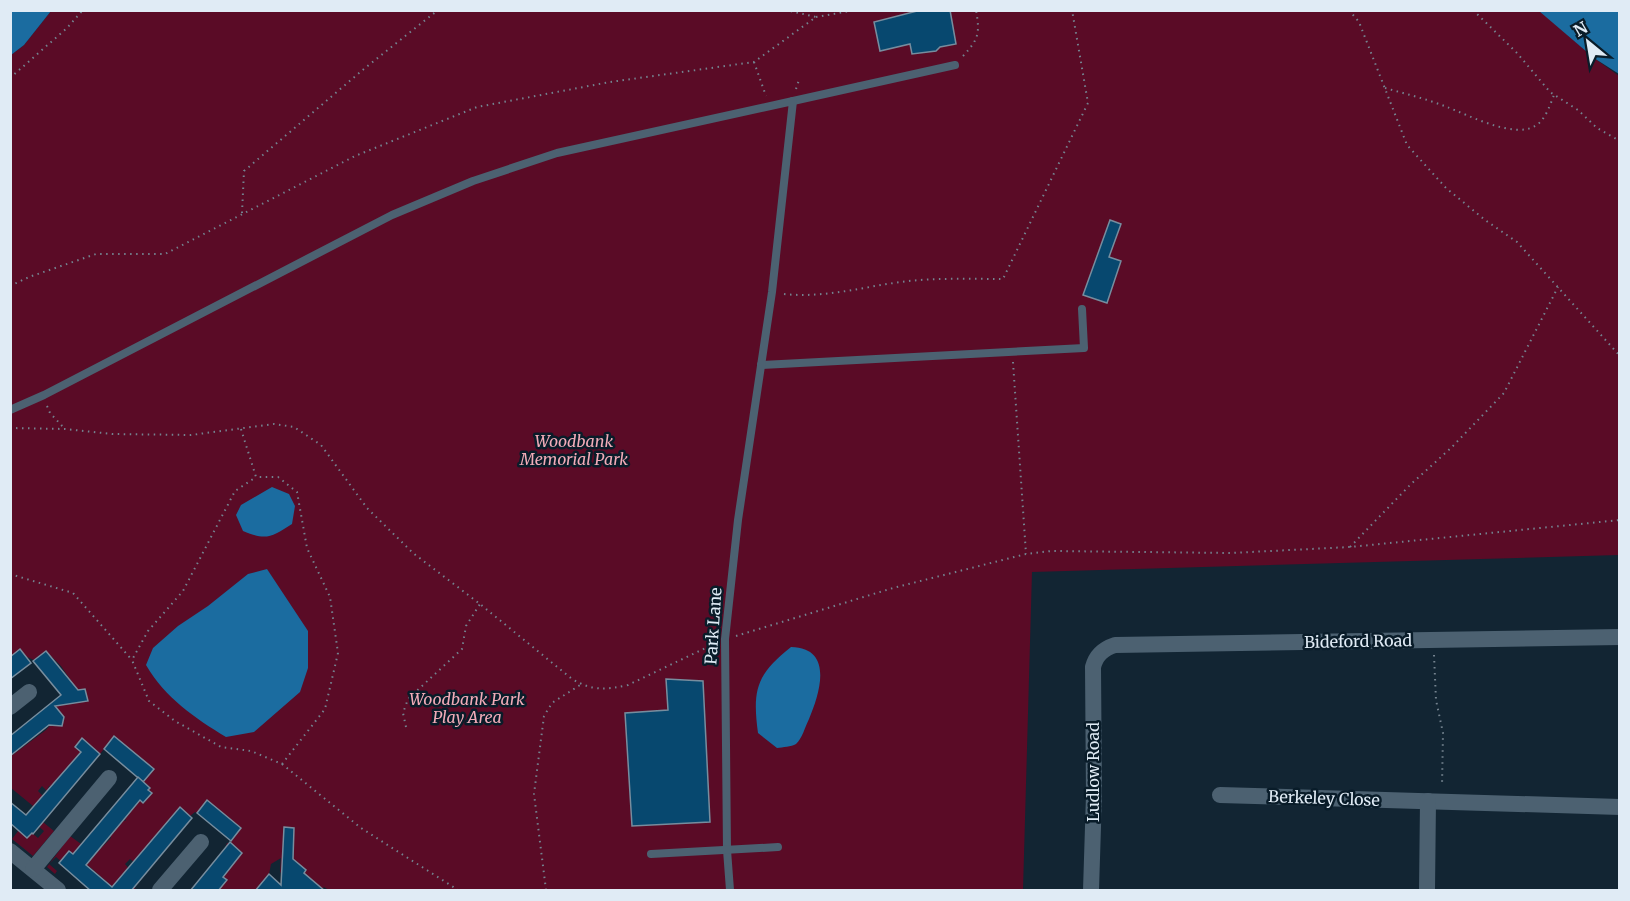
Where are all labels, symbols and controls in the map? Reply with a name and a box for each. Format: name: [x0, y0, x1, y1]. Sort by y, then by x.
north arrow: [1558, 12, 1618, 72]
text: N: [1570, 17, 1591, 41]
park label: Woodbank Memorial Park: [519, 431, 628, 469]
street label: Park Lane: [700, 587, 726, 665]
street label: Bideford Road: [1304, 630, 1413, 652]
park label: Woodbank Park Play Area: [409, 689, 525, 727]
street label: Ludlow Road: [1083, 722, 1103, 822]
street label: Berkeley Close: [1268, 786, 1380, 810]

